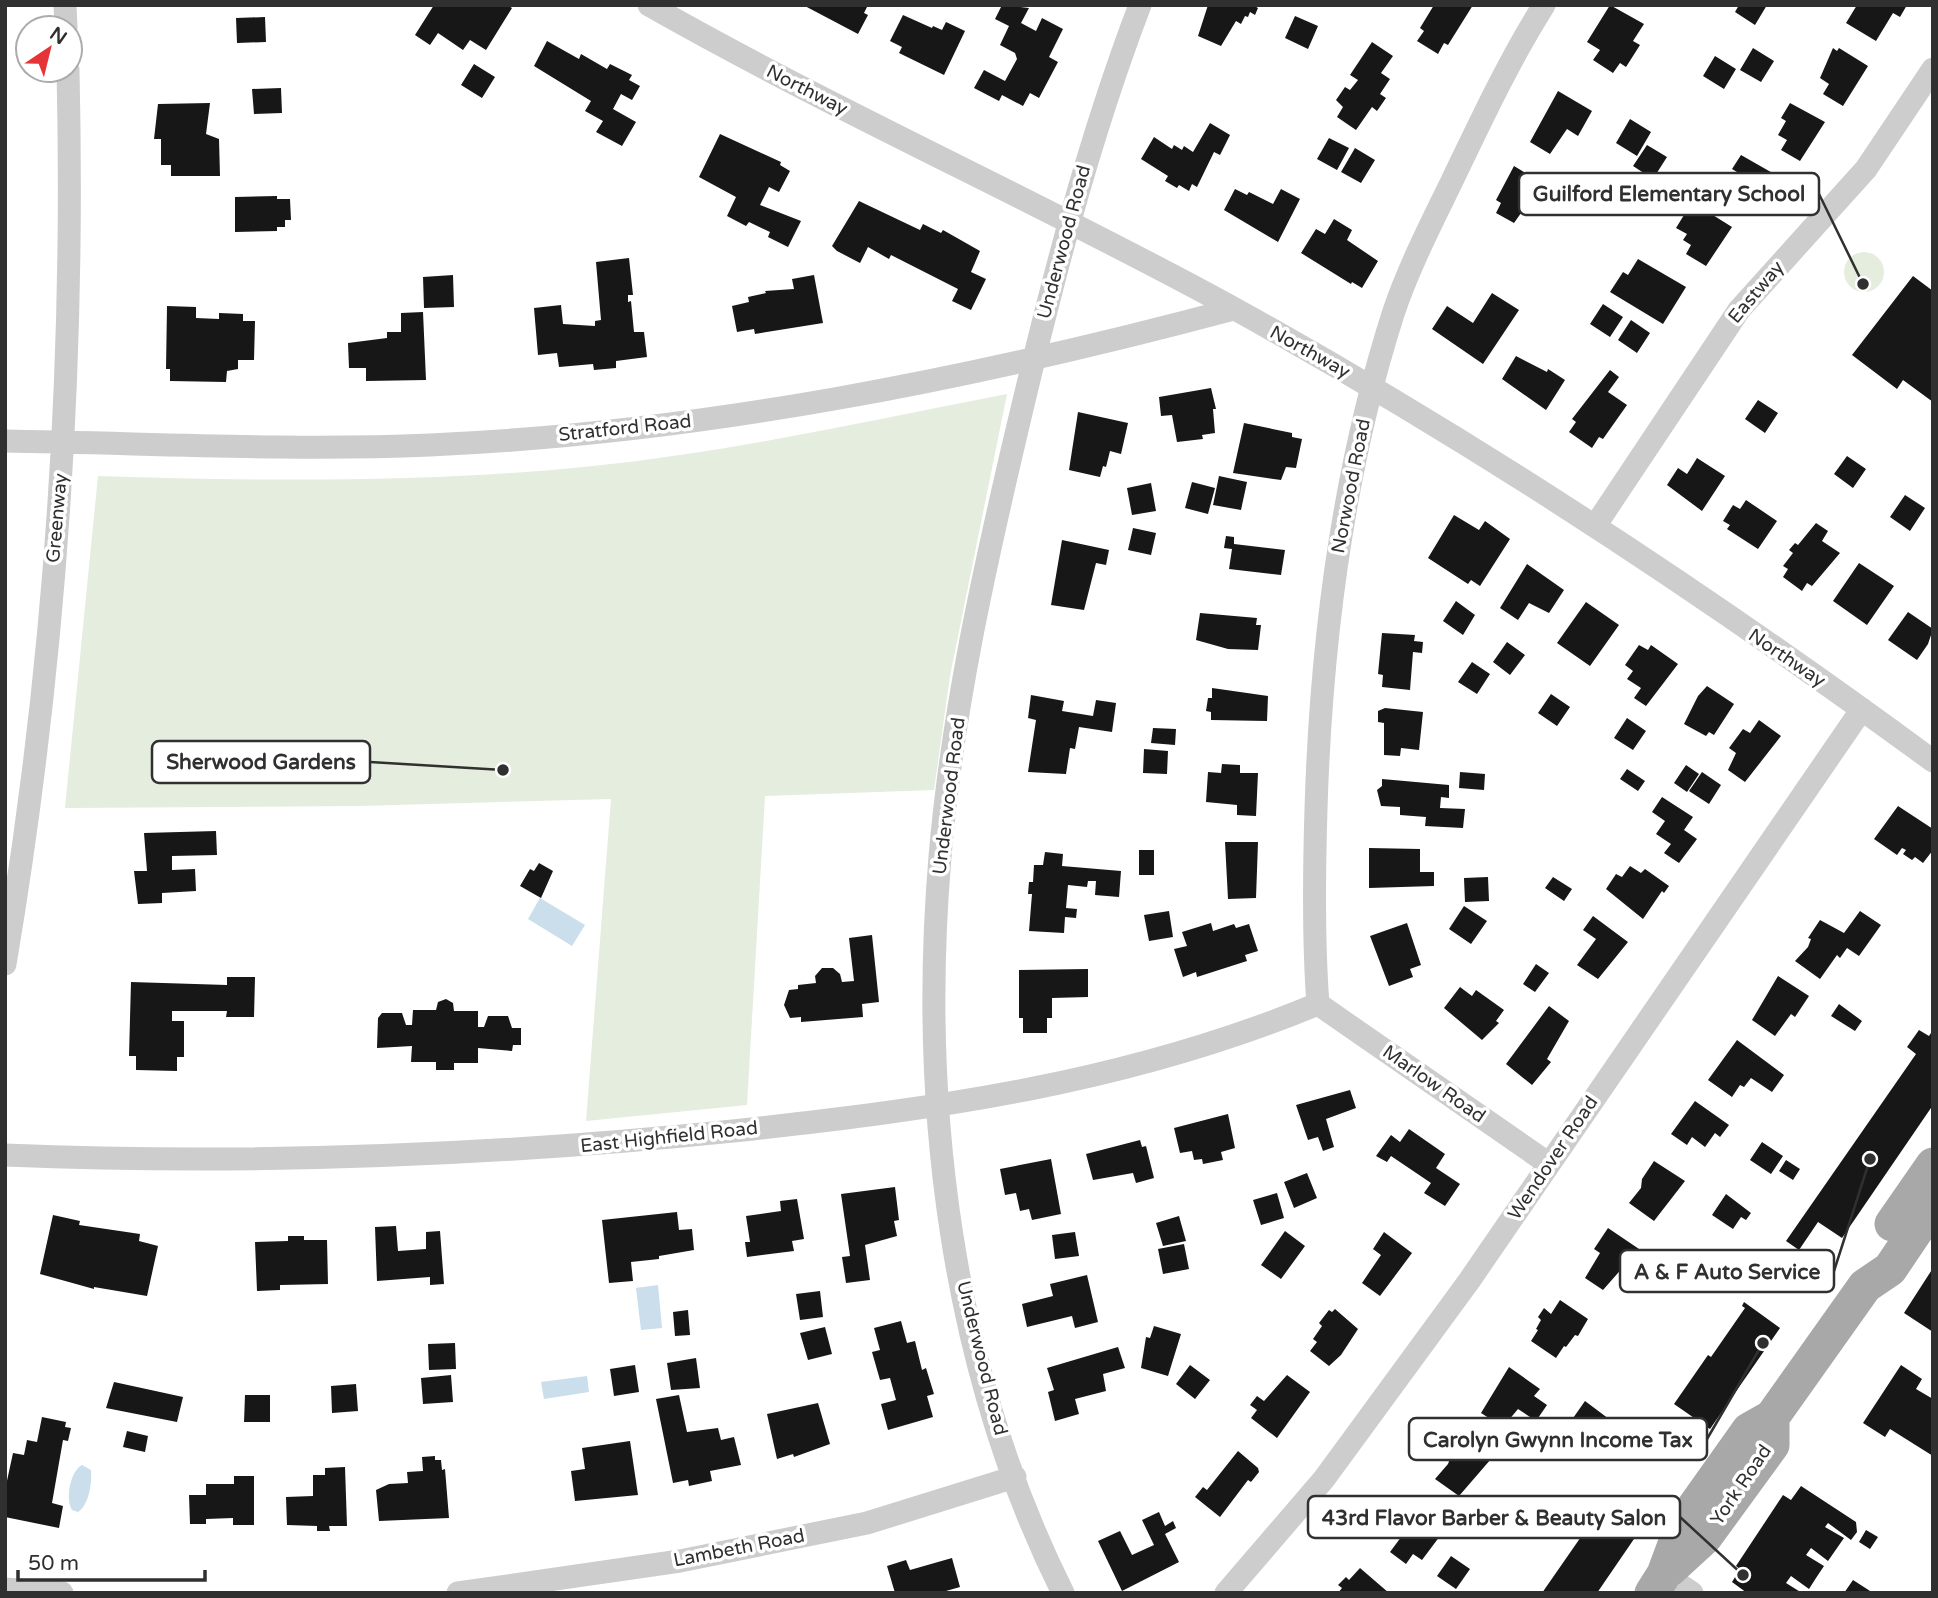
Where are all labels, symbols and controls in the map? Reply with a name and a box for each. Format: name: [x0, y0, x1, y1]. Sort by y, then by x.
north arrow: [14, 14, 84, 84]
text: N: [46, 23, 71, 49]
street label: Northway: [763, 60, 851, 120]
street label: Underwood Road: [1033, 163, 1095, 321]
callout: Guilford Elementary School: [1519, 173, 1819, 215]
text: Guilford Elementary School: [1533, 182, 1805, 207]
street label: Eastway: [1724, 256, 1788, 328]
street label: Northway: [1266, 321, 1354, 383]
street label: Stratford Road: [557, 410, 693, 446]
street label: Norwood Road: [1327, 417, 1375, 555]
street label: Greenway: [42, 472, 72, 564]
street label: Northway: [1744, 624, 1830, 692]
street label: Underwood Road: [928, 716, 970, 876]
callout: Sherwood Gardens: [152, 741, 370, 783]
text: Sherwood Gardens: [166, 750, 356, 775]
street label: Marlow Road: [1378, 1041, 1490, 1127]
street label: Wendover Road: [1503, 1092, 1603, 1224]
street label: East Highfield Road: [579, 1117, 759, 1157]
callout: A & F Auto Service: [1620, 1250, 1834, 1292]
text: A & F Auto Service: [1634, 1260, 1820, 1285]
street label: Underwood Road: [952, 1279, 1012, 1437]
callout: Carolyn Gwynn Income Tax: [1409, 1418, 1707, 1460]
text: Carolyn Gwynn Income Tax: [1423, 1428, 1693, 1453]
street label: York Road: [1706, 1440, 1776, 1530]
callout: 43rd Flavor Barber & Beauty Salon: [1308, 1496, 1680, 1538]
text: 43rd Flavor Barber & Beauty Salon: [1322, 1506, 1666, 1531]
street label: Lambeth Road: [671, 1524, 807, 1572]
scale bar: [18, 1538, 205, 1582]
text: 50 m: [28, 1551, 79, 1576]

